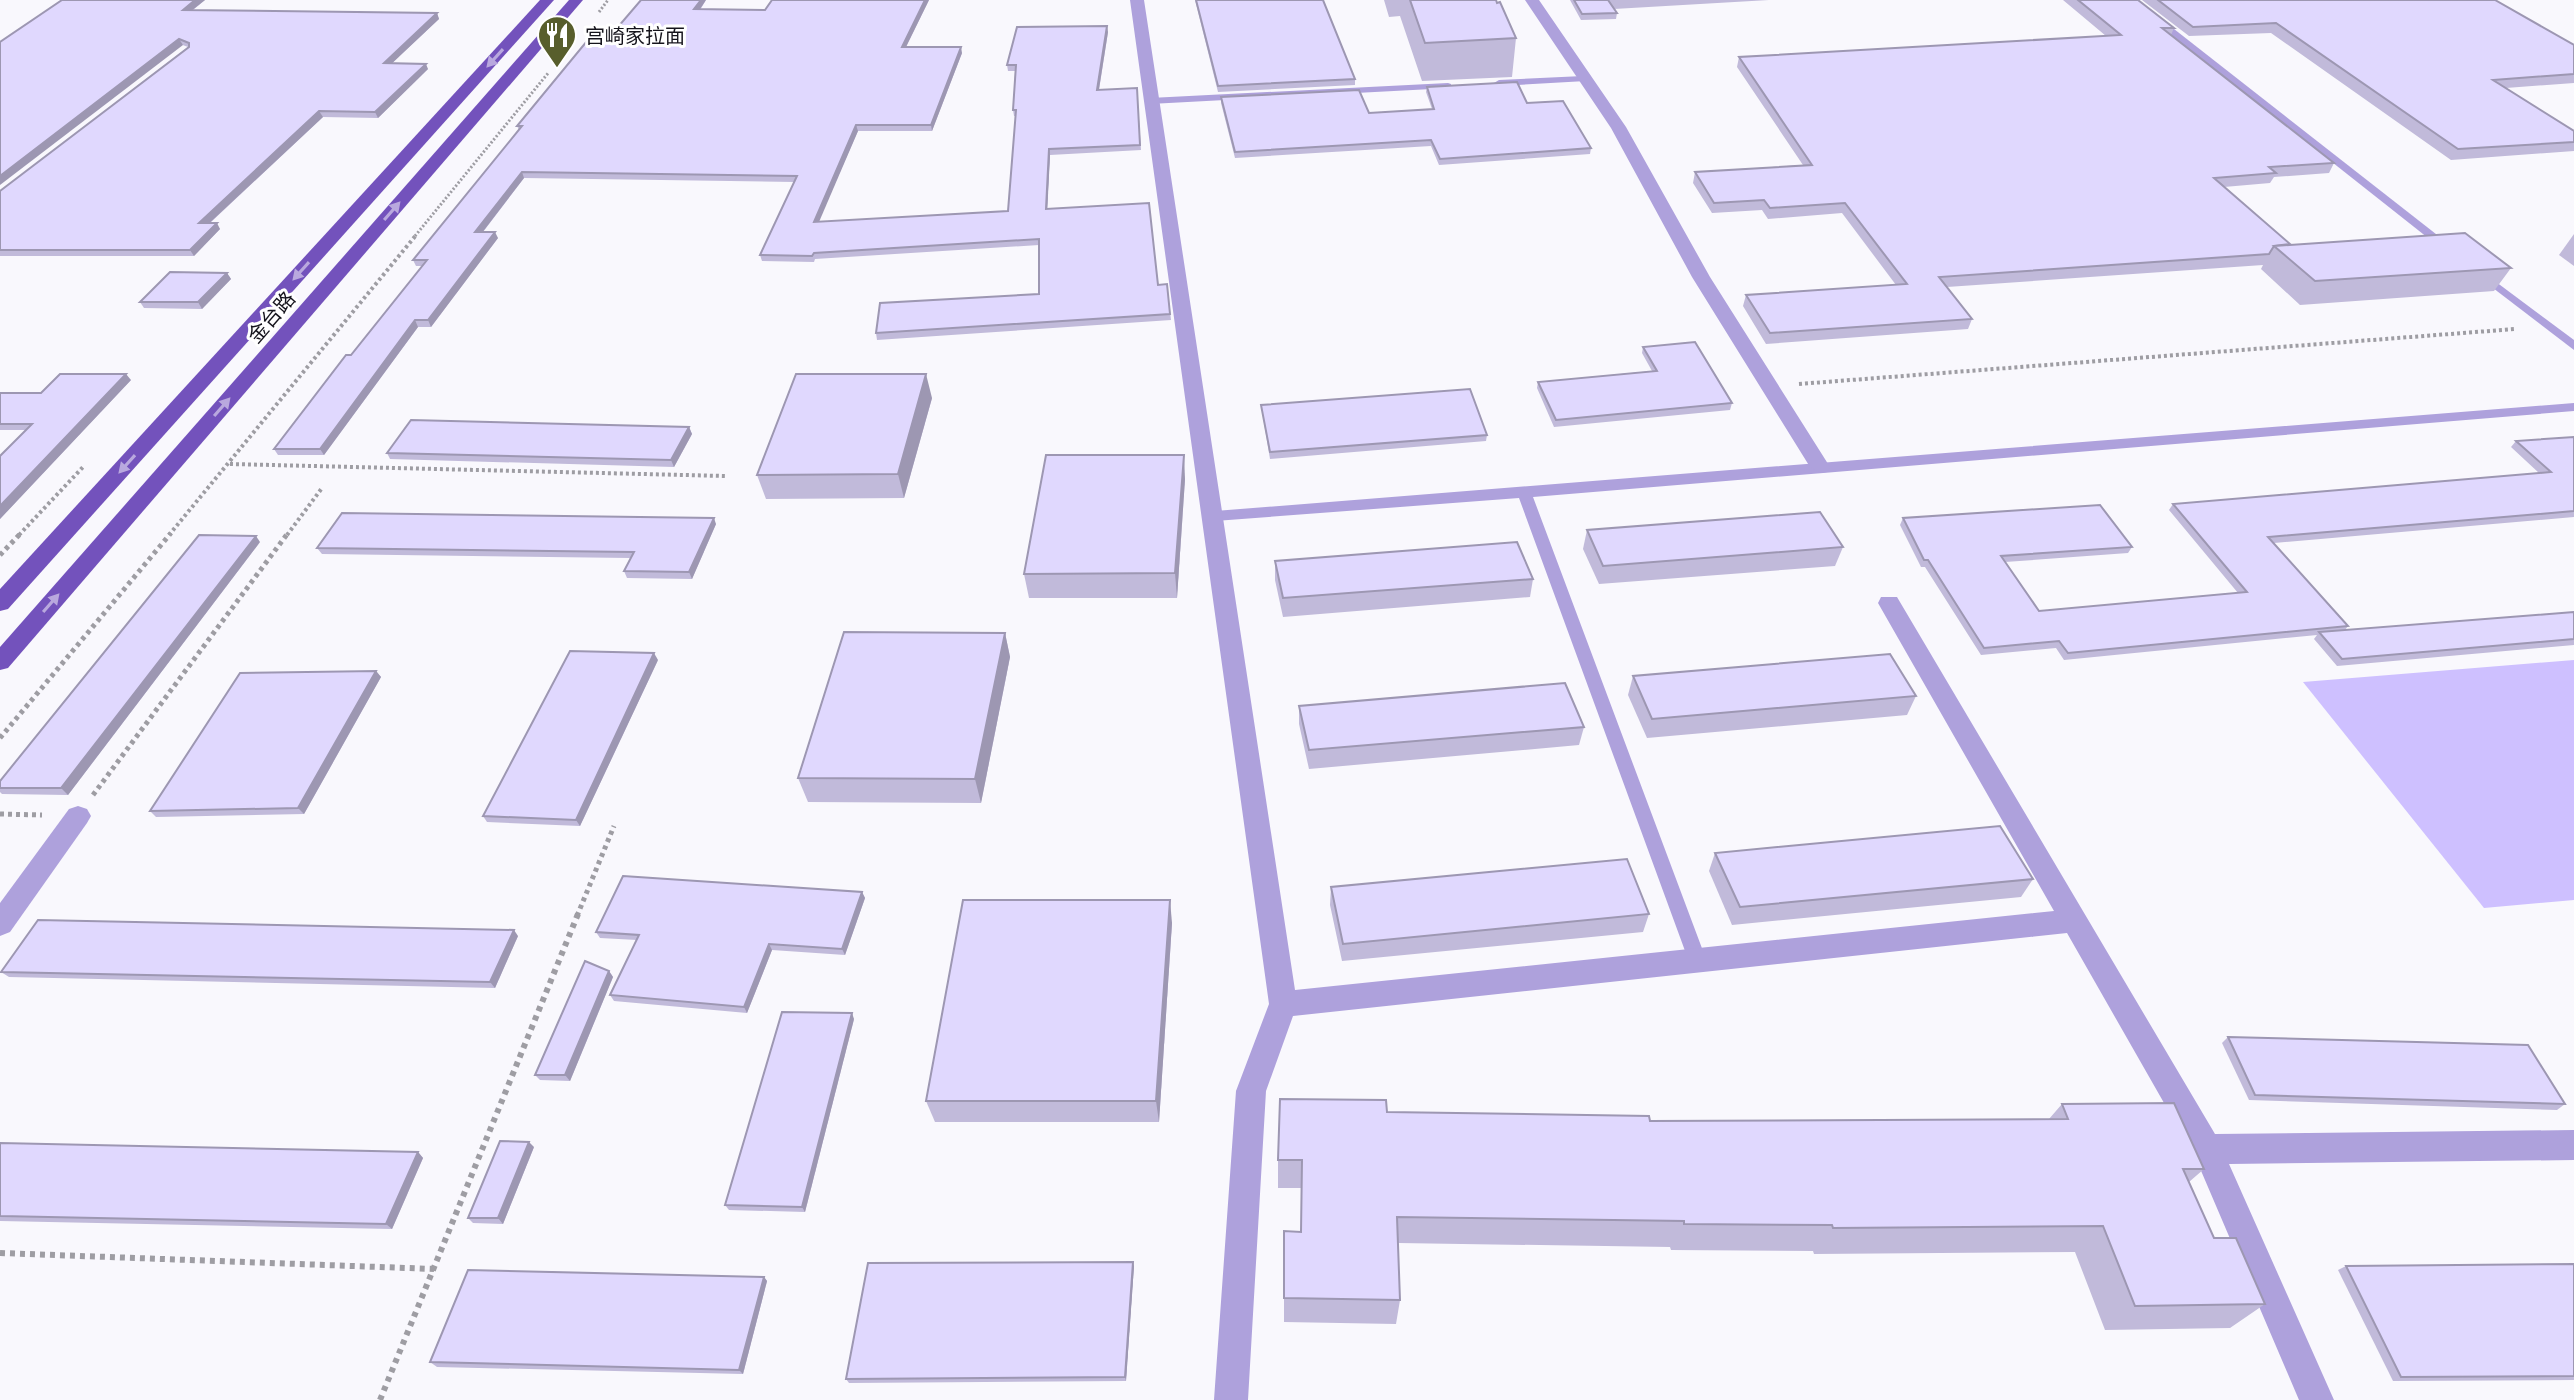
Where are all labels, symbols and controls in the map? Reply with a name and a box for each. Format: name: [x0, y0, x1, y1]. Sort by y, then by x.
restaurant icon: 宫崎家拉面: [536, 14, 578, 69]
place label: 宫崎家拉面: [585, 23, 685, 48]
one-way arrow: [487, 47, 504, 67]
one-way arrow: [383, 201, 400, 221]
one-way arrow: [293, 261, 311, 280]
street label: 金台路: [242, 286, 300, 348]
one-way arrow: [213, 398, 230, 418]
one-way arrow: [118, 454, 136, 473]
one-way arrow: [42, 594, 59, 614]

